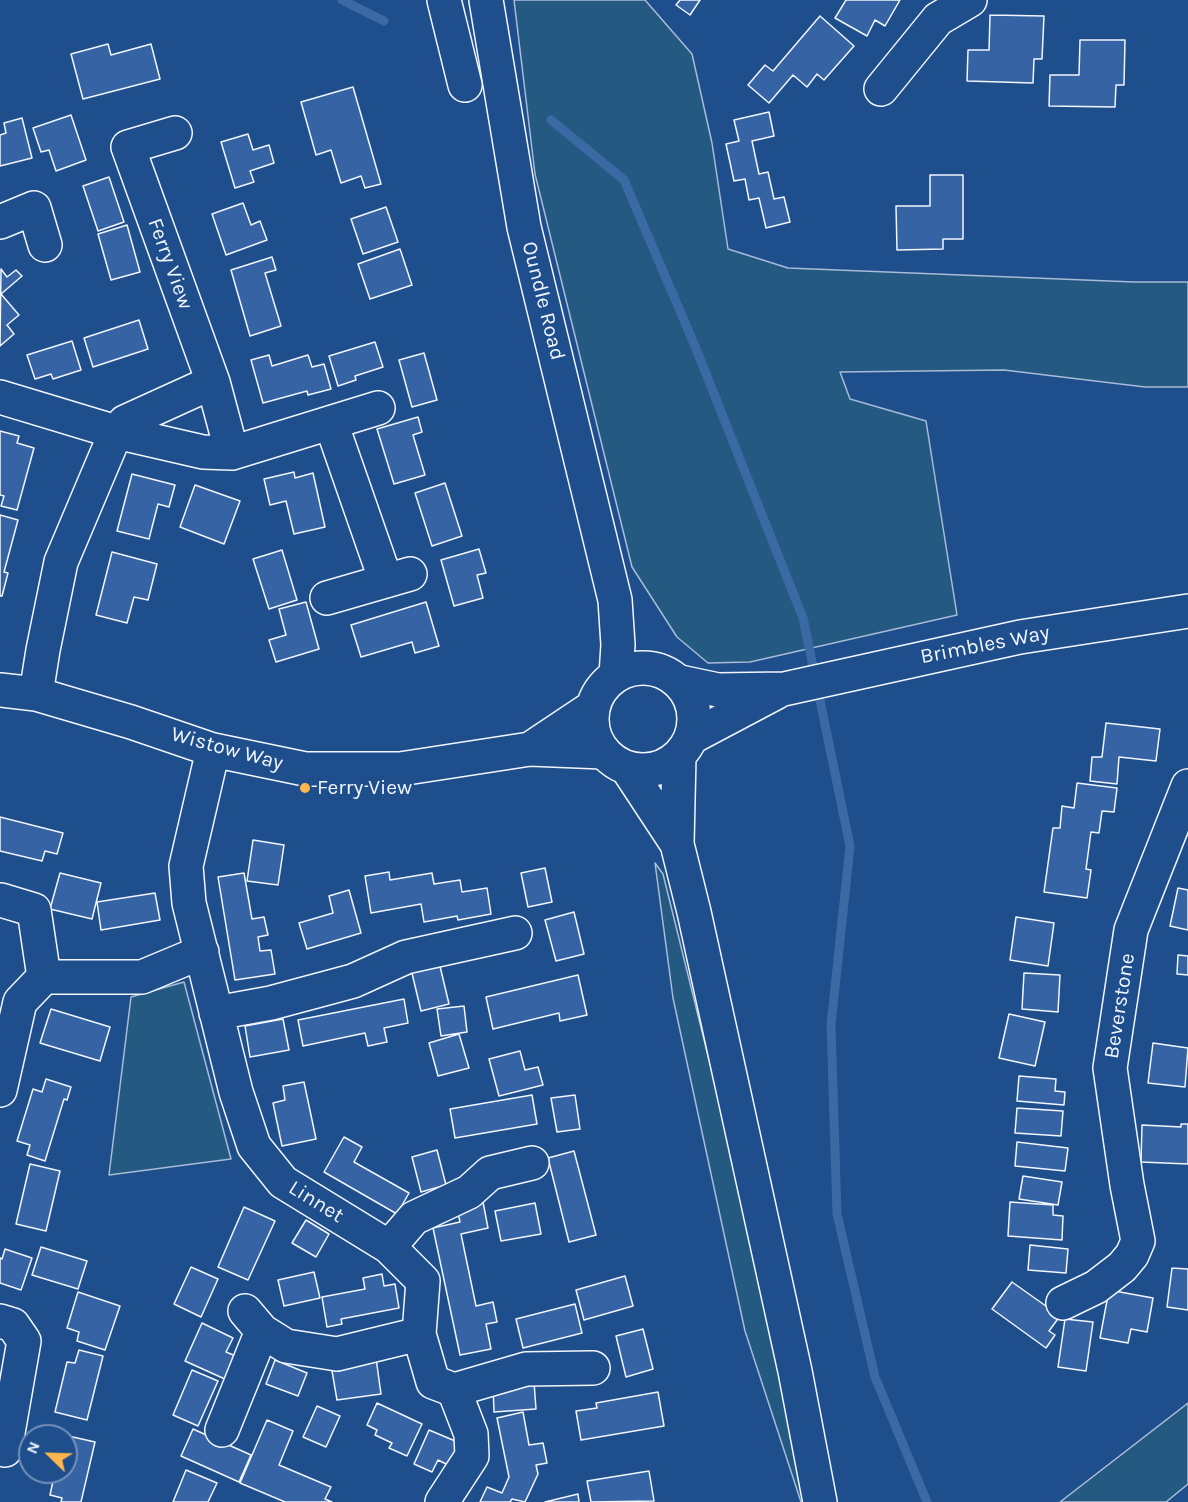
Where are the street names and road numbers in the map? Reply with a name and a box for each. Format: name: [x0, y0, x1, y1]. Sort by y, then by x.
street label: Ferry View: [142, 215, 198, 313]
street label: Oundle Road: [516, 239, 570, 363]
street label: Brimbles Way: [918, 620, 1052, 670]
street label: Wistow Way: [168, 722, 286, 776]
street label: Beverstone: [1099, 951, 1141, 1061]
street label: Linnet: [284, 1175, 348, 1229]

